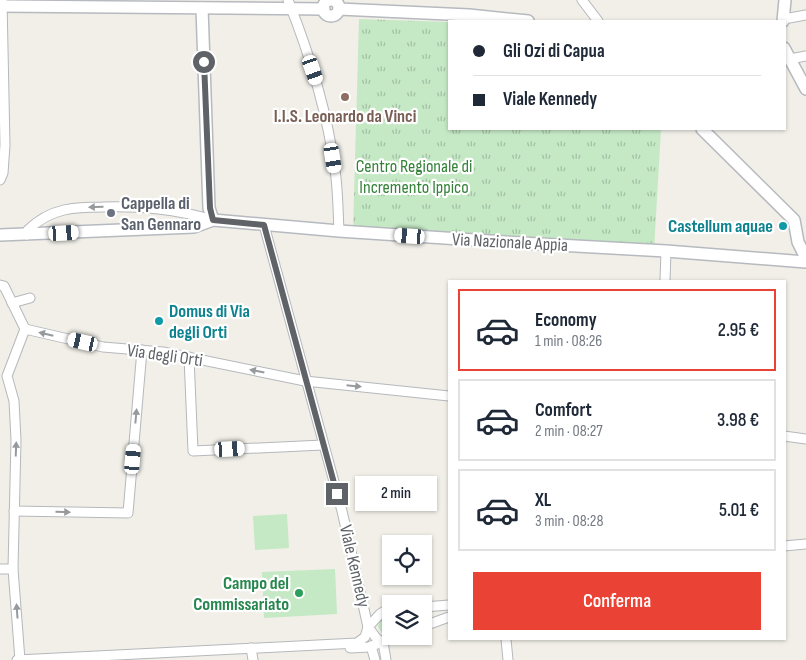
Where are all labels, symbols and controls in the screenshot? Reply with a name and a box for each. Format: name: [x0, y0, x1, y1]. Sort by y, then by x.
text: Gli Ozi di Capua: [503, 40, 605, 63]
route start: [193, 51, 215, 73]
car: [301, 53, 324, 87]
text: Viale Kennedy: [503, 88, 597, 111]
marker: I.I.S. Leonardo da Vinci: [339, 91, 351, 103]
place label: I.I.S. Leonardo da Vinci: [274, 106, 416, 127]
car: [323, 142, 342, 174]
park label: Centro Regionale di Incremento Ippico: [356, 156, 472, 198]
place label: Cappella di San Gennaro: [121, 193, 201, 235]
one-way arrow: [88, 204, 104, 212]
marker: Cappella di San Gennaro: [105, 207, 117, 219]
place label: Castellum aquae: [668, 216, 773, 237]
marker: Castellum aquae: [777, 220, 789, 232]
car: [48, 225, 79, 241]
car: [394, 227, 425, 245]
street label: Via Nazionale Appia: [452, 229, 568, 256]
place label: Domus di Via degli Orti: [169, 301, 250, 343]
icon: car: [475, 308, 520, 353]
text: Economy: [535, 309, 597, 332]
marker: Domus di Via degli Orti: [153, 315, 165, 327]
text: 2.95 €: [718, 319, 759, 342]
one-way arrow: [39, 330, 54, 338]
car: [66, 331, 99, 353]
text: 1 min · 08:26: [535, 332, 602, 351]
street label: Via degli Orti: [126, 340, 204, 371]
one-way arrow: [249, 367, 265, 375]
one-way arrow: [346, 382, 362, 390]
icon: car: [475, 398, 520, 443]
text: Comfort: [535, 399, 592, 422]
one-way arrow: [132, 408, 140, 424]
text: 3.98 €: [717, 409, 759, 432]
text: 2 min · 08:27: [535, 422, 603, 441]
one-way arrow: [12, 441, 20, 457]
car: [214, 441, 245, 457]
car: [124, 443, 141, 475]
callout: 2 min: [354, 476, 437, 512]
route end: [326, 483, 348, 505]
text: 2 min: [381, 484, 411, 503]
icon: car: [475, 488, 520, 533]
text: XL: [535, 489, 551, 512]
text: 5.01 €: [719, 499, 759, 522]
one-way arrow: [55, 508, 71, 516]
text: 3 min · 08:28: [535, 512, 603, 531]
street label: Viale Kennedy: [335, 523, 374, 609]
map controls: [382, 535, 432, 645]
button: locate: [382, 535, 432, 585]
button: Conferma: [473, 572, 761, 630]
place label: Campo del Commissariato: [193, 573, 289, 615]
marker: Campo del Commissariato: [293, 587, 305, 599]
button: layers: [382, 595, 432, 645]
one-way arrow: [12, 603, 20, 619]

